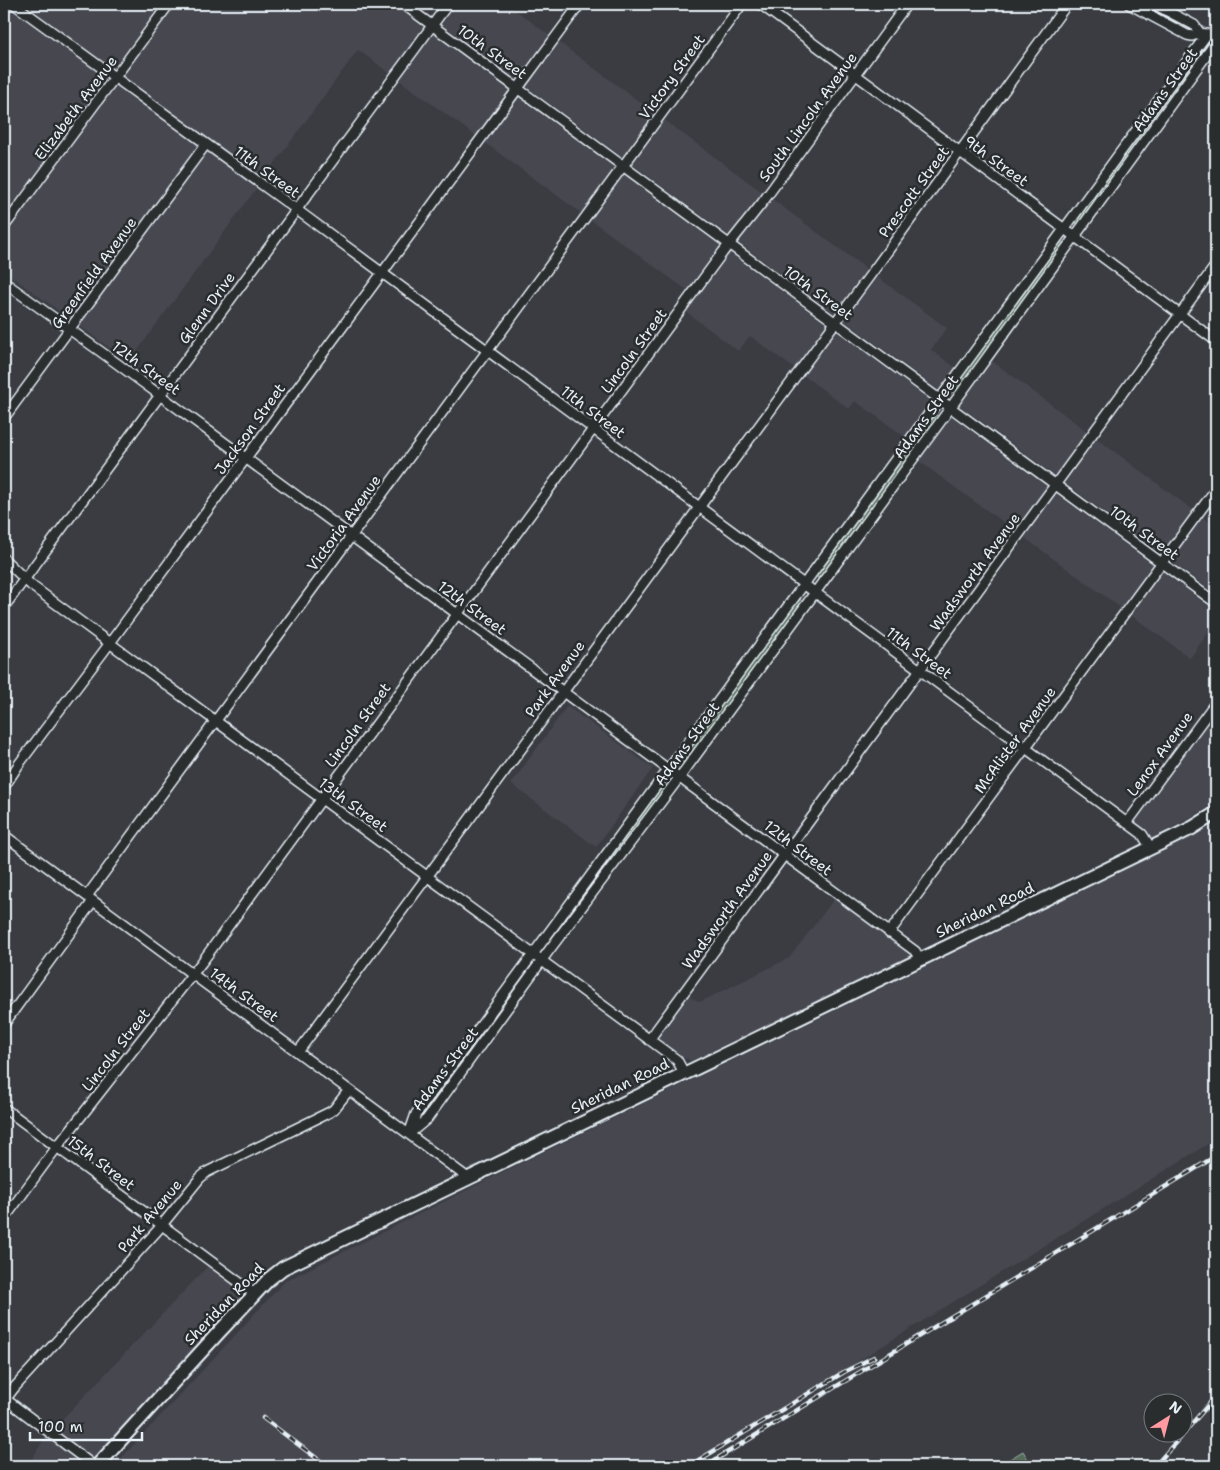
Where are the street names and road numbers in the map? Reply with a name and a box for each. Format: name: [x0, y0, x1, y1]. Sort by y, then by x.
street label: 10th Street: [453, 20, 531, 84]
street label: Victory Street: [634, 30, 710, 124]
street label: Adams Street: [1128, 44, 1202, 136]
street label: South Lincoln Avenue: [754, 48, 862, 186]
street label: Elizabeth Avenue: [30, 52, 122, 164]
street label: 9th Street: [960, 131, 1032, 191]
street label: 11th Street: [230, 141, 304, 203]
street label: Prescott Street: [874, 142, 954, 242]
street label: Greenfield Avenue: [47, 213, 141, 333]
street label: 10th Street: [779, 261, 857, 325]
street label: Glenn Drive: [174, 268, 240, 348]
street label: Lincoln Street: [596, 305, 672, 397]
street label: 12th Street: [108, 336, 184, 400]
street label: Adams Street: [889, 371, 963, 463]
street label: Jackson Street: [210, 379, 290, 479]
street label: 11th Street: [556, 381, 630, 443]
street label: Victoria Avenue: [302, 471, 386, 575]
street label: 10th Street: [1105, 501, 1183, 565]
street label: Wadsworth Avenue: [925, 509, 1025, 635]
street label: 12th Street: [434, 576, 510, 640]
street label: 11th Street: [882, 622, 956, 684]
street label: Park Avenue: [520, 637, 590, 721]
street label: Lincoln Street: [320, 679, 396, 771]
street label: McAlister Avenue: [970, 683, 1060, 797]
street label: Adams Street: [650, 698, 724, 790]
street label: Lenox Avenue: [1122, 708, 1198, 800]
street label: 13th Street: [314, 773, 392, 837]
street label: 12th Street: [760, 816, 836, 880]
street label: Wadsworth Avenue: [677, 847, 777, 973]
street label: Sheridan Road: [932, 877, 1038, 942]
street label: 14th Street: [205, 963, 283, 1027]
street label: Lincoln Street: [77, 1004, 155, 1096]
street label: Adams Street: [407, 1023, 483, 1115]
street label: Sheridan Road: [567, 1053, 673, 1118]
street label: 15th Street: [63, 1131, 139, 1195]
street label: Park Avenue: [113, 1175, 187, 1257]
street label: Sheridan Road: [180, 1258, 269, 1349]

